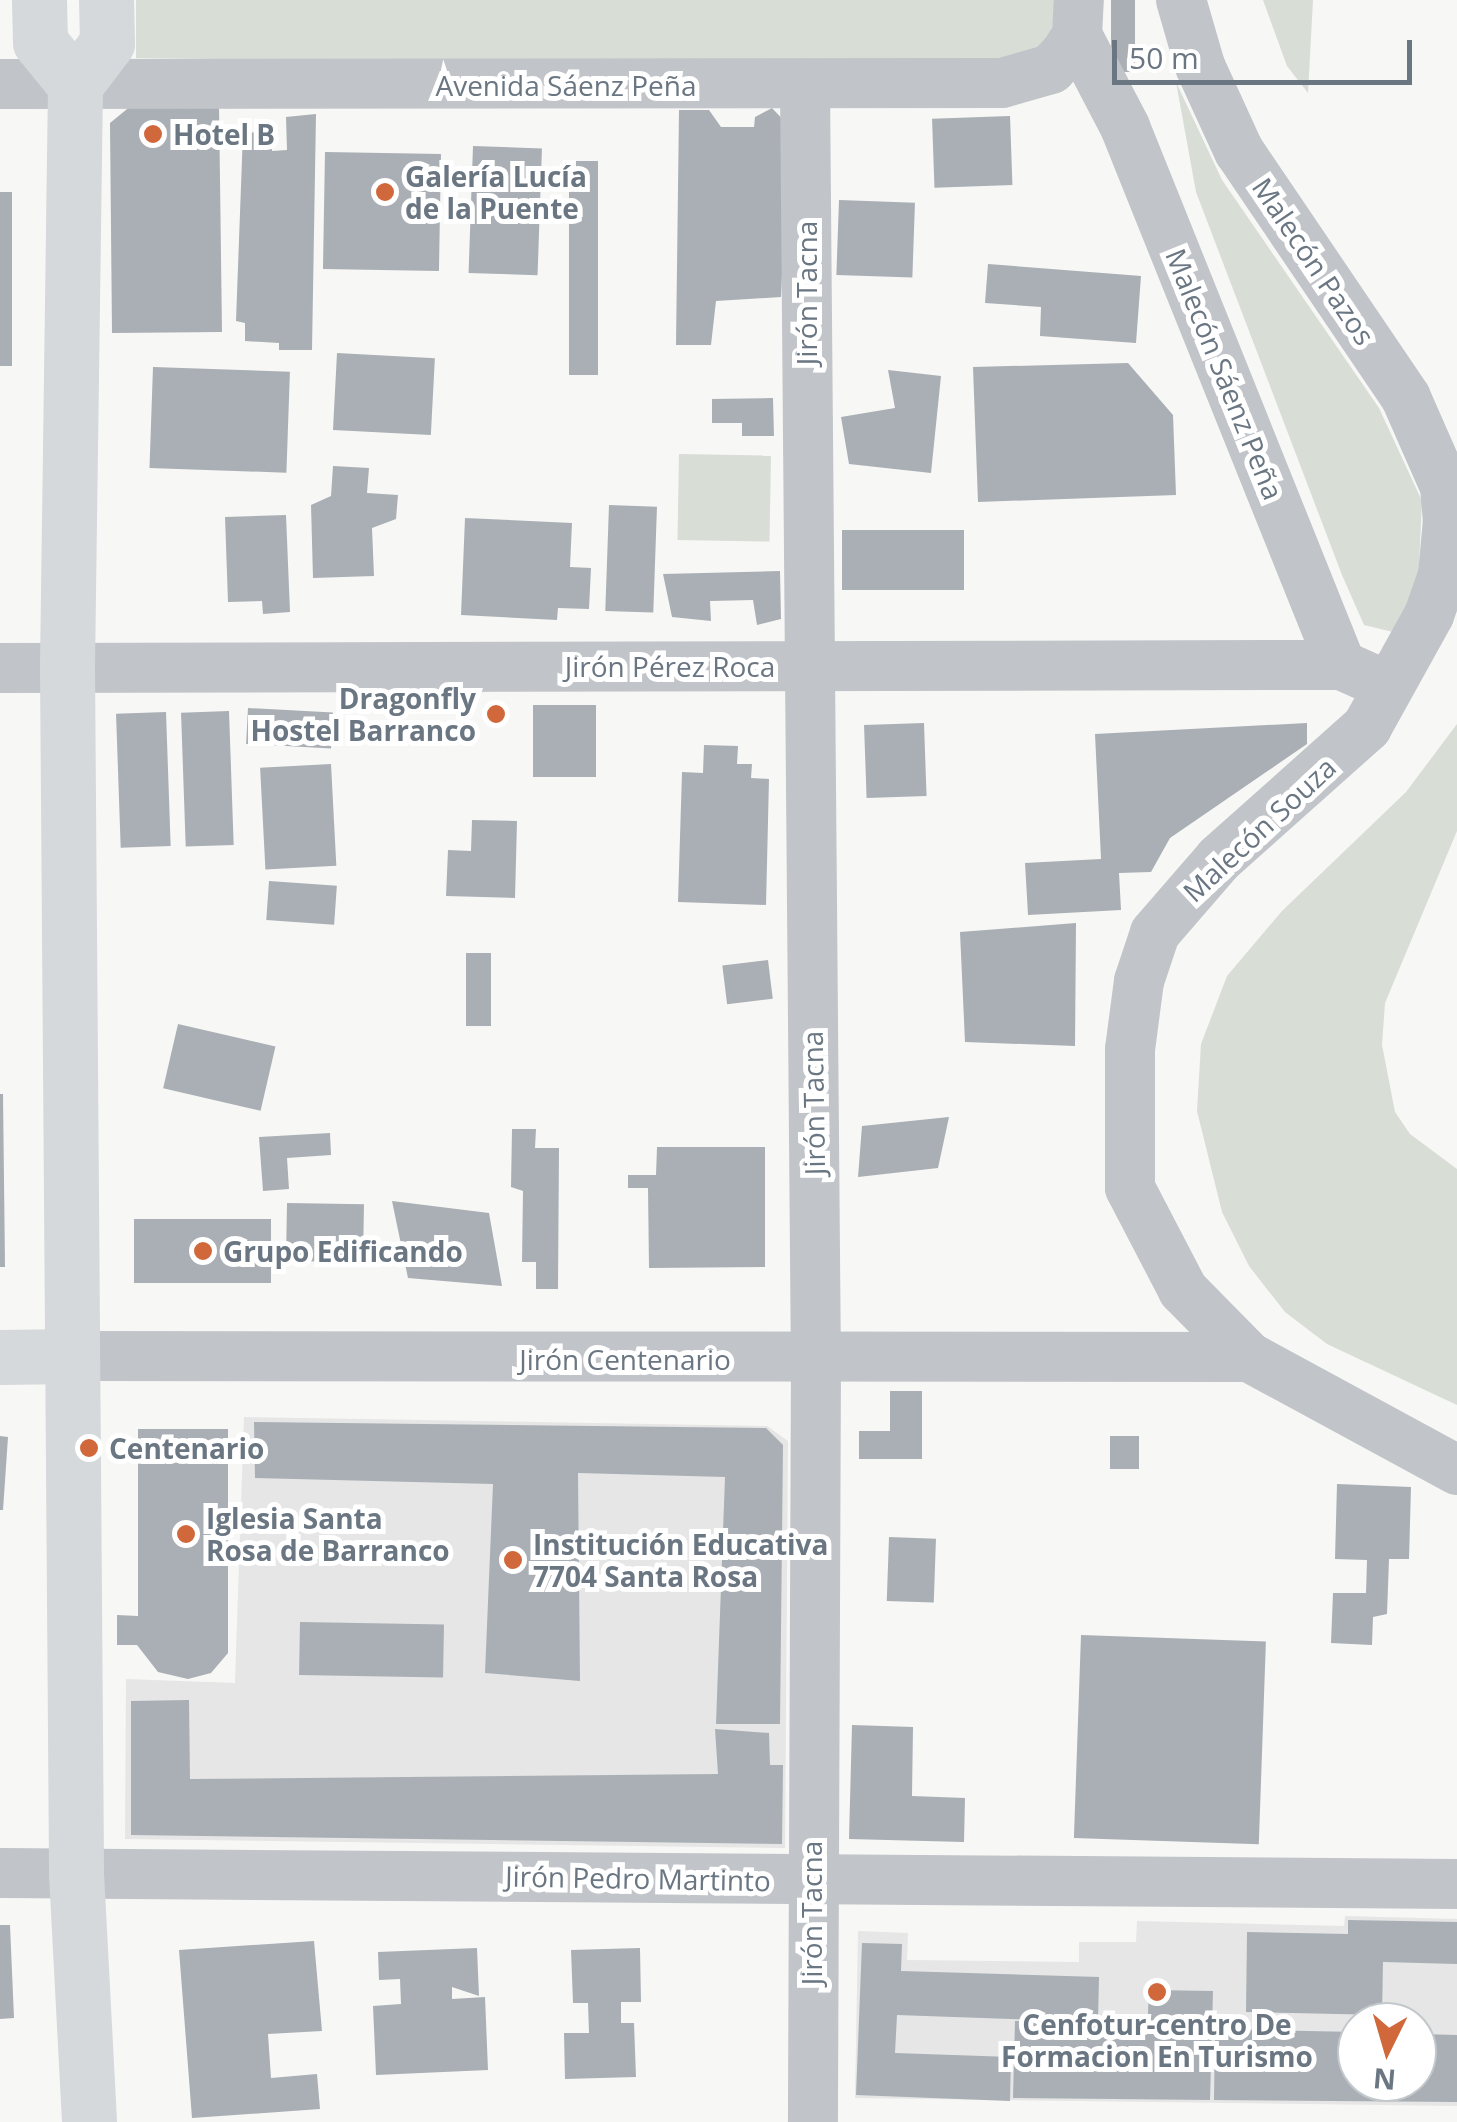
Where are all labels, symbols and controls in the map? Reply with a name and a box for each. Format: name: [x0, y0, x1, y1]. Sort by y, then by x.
scale bar: [1117, 20, 1417, 82]
text: 50 m: [1129, 37, 1199, 78]
street label: Avenida Sáenz Peña: [435, 68, 697, 102]
place label: Hotel B: [173, 117, 275, 151]
marker: Hotel B: [142, 123, 164, 145]
place label: Galería Lucía de la Puente: [405, 159, 587, 225]
street label: Malecón Pazos: [1246, 171, 1382, 351]
marker: Galería Lucía de la Puente: [374, 181, 396, 203]
street label: Jirón Tacna: [789, 221, 823, 365]
street label: Malecón Sáenz Peña: [1159, 244, 1291, 504]
street label: Jirón Pérez Roca: [565, 649, 775, 683]
place label: Dragonfly Hostel Barranco: [251, 681, 476, 747]
marker: Dragonfly Hostel Barranco: [485, 703, 507, 725]
street label: Malecón Souza: [1176, 750, 1342, 908]
street label: Jirón Tacna: [795, 1030, 831, 1176]
place label: Grupo Edificando: [223, 1234, 463, 1268]
marker: Grupo Edificando: [192, 1240, 214, 1262]
street label: Jirón Centenario: [519, 1342, 731, 1376]
place label: Centenario: [109, 1431, 264, 1465]
marker: Centenario: [78, 1437, 100, 1459]
place label: Iglesia Santa Rosa de Barranco: [206, 1501, 450, 1567]
marker: Iglesia Santa Rosa de Barranco: [175, 1523, 197, 1545]
place label: Institución Educativa 7704 Santa Rosa: [533, 1527, 828, 1593]
marker: Institución Educativa 7704 Santa Rosa: [502, 1549, 524, 1571]
street label: Jirón Tacna: [794, 1841, 828, 1985]
street label: Jirón Pedro Martinto: [505, 1859, 771, 1897]
marker: Cenfotur-centro De Formacion En Turismo: [1146, 1981, 1168, 2003]
north arrow: [1337, 2002, 1437, 2102]
place label: Cenfotur-centro De Formacion En Turismo: [1001, 2007, 1313, 2073]
text: N: [1372, 2060, 1398, 2100]

